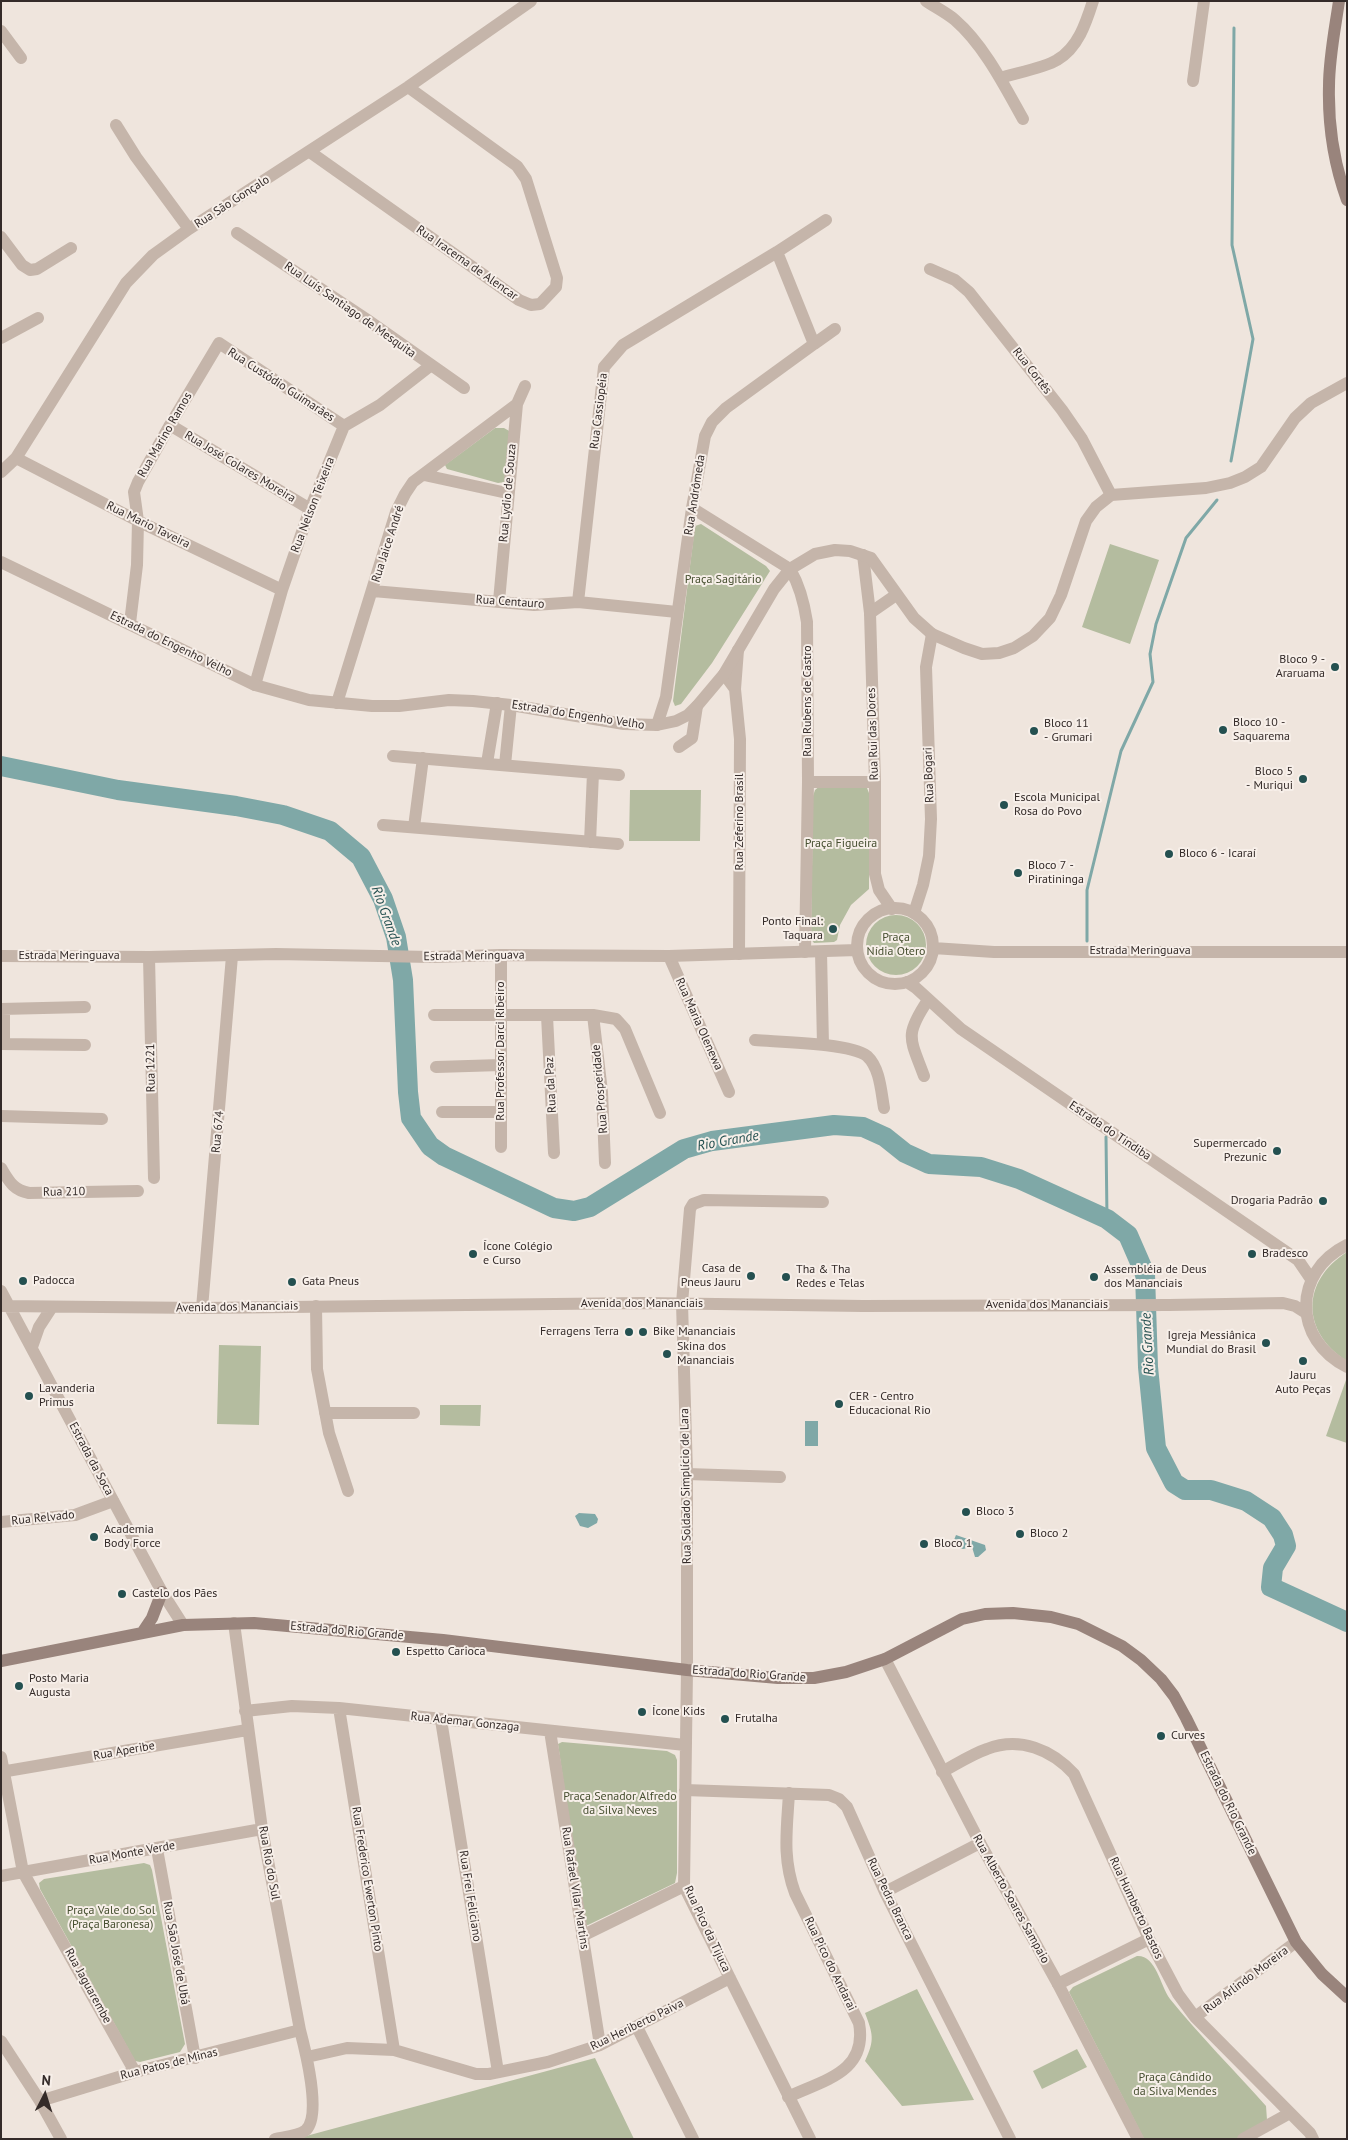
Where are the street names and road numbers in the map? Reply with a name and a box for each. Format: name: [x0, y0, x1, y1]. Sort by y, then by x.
street label: Rua São Gonçalo: [192, 172, 272, 232]
street label: Rua Iracema de Alencar: [413, 222, 521, 304]
street label: Rua Luís Santiago de Mesquita: [281, 259, 419, 361]
street label: Rua Custódio Guimarães: [225, 345, 337, 425]
street label: Rua Cortês: [1009, 345, 1055, 397]
street label: Rua Cassiopéia: [587, 372, 611, 450]
street label: Rua Marino Ramos: [135, 390, 195, 480]
street label: Rua José Colares Moreira: [182, 428, 298, 506]
street label: Rua Lydio de Souza: [497, 443, 519, 543]
street label: Rua Andrômeda: [682, 454, 708, 536]
street label: Rua Nelson Teixeira: [288, 455, 338, 555]
street label: Rua Mario Taveira: [104, 499, 192, 551]
street label: Rua Jaice André: [369, 504, 407, 584]
street label: Rua Centauro: [475, 592, 545, 612]
street label: Estrada do Engenho Velho: [107, 608, 235, 680]
street label: Rua Rubens de Castro: [801, 645, 815, 757]
street label: Rua Rui das Dores: [864, 687, 882, 781]
street label: Estrada do Engenho Velho: [511, 697, 645, 733]
street label: Rua Bogari: [921, 747, 937, 803]
street label: Rua Zeferino Brasil: [733, 774, 747, 870]
street label: Estrada Meringuava: [1089, 944, 1191, 958]
street label: Estrada Meringuava: [423, 948, 525, 964]
street label: Estrada Meringuava: [18, 949, 120, 963]
street label: Rua Maria Olenewa: [672, 976, 726, 1072]
street label: Rua Professor Darci Ribeiro: [494, 981, 508, 1121]
street label: Rua 1221: [143, 1043, 159, 1093]
street label: Rua Prosperidade: [589, 1044, 611, 1134]
street label: Rua da Paz: [542, 1057, 560, 1113]
street label: Estrada do Tindiba: [1066, 1098, 1154, 1164]
street label: Rua 674: [209, 1110, 227, 1154]
street label: Rua 210: [43, 1184, 85, 1200]
street label: Avenida dos Mananciais: [581, 1297, 703, 1311]
street label: Avenida dos Mananciais: [986, 1298, 1108, 1312]
street label: Avenida dos Mananciais: [176, 1299, 298, 1315]
street label: Rua Soldado Simplício de Lara: [677, 1408, 695, 1564]
street label: Estrada da Soca: [66, 1420, 116, 1498]
street label: Rua Relvado: [11, 1508, 75, 1528]
street label: Estrada do Rio Grande: [290, 1619, 404, 1643]
street label: Estrada do Rio Grande: [692, 1663, 806, 1685]
street label: Rua Ademar Gonzaga: [410, 1709, 520, 1735]
street label: Rua Aperibe: [92, 1739, 156, 1763]
street label: Estrada do Rio Grande: [1197, 1749, 1259, 1857]
street label: Rua Frederico Ewerton Pinto: [348, 1806, 386, 1952]
street label: Rua Rio do Sul: [255, 1825, 283, 1901]
street label: Rua Rafael Vilar Martins: [558, 1826, 592, 1950]
street label: Rua Alberto Soares Sampaio: [970, 1832, 1052, 1966]
street label: Rua Monte Verde: [88, 1838, 176, 1868]
street label: Rua Frei Feliciano: [456, 1849, 484, 1943]
street label: Rua Humberto Bastos: [1106, 1855, 1166, 1961]
street label: Rua Pedra Branca: [864, 1856, 916, 1942]
street label: Rua Pico da Tijuca: [681, 1883, 733, 1975]
street label: Rua São José de Ubá: [160, 1900, 192, 2006]
street label: Rua Pico do Andarai: [801, 1915, 859, 2013]
street label: Rua Arlindo Moreira: [1201, 1943, 1291, 2017]
street label: Rua Jaguarembe: [61, 1946, 115, 2026]
street label: Rua Heriberto Paiva: [588, 1996, 686, 2054]
street label: Rua Patos de Minas: [119, 2045, 219, 2083]

